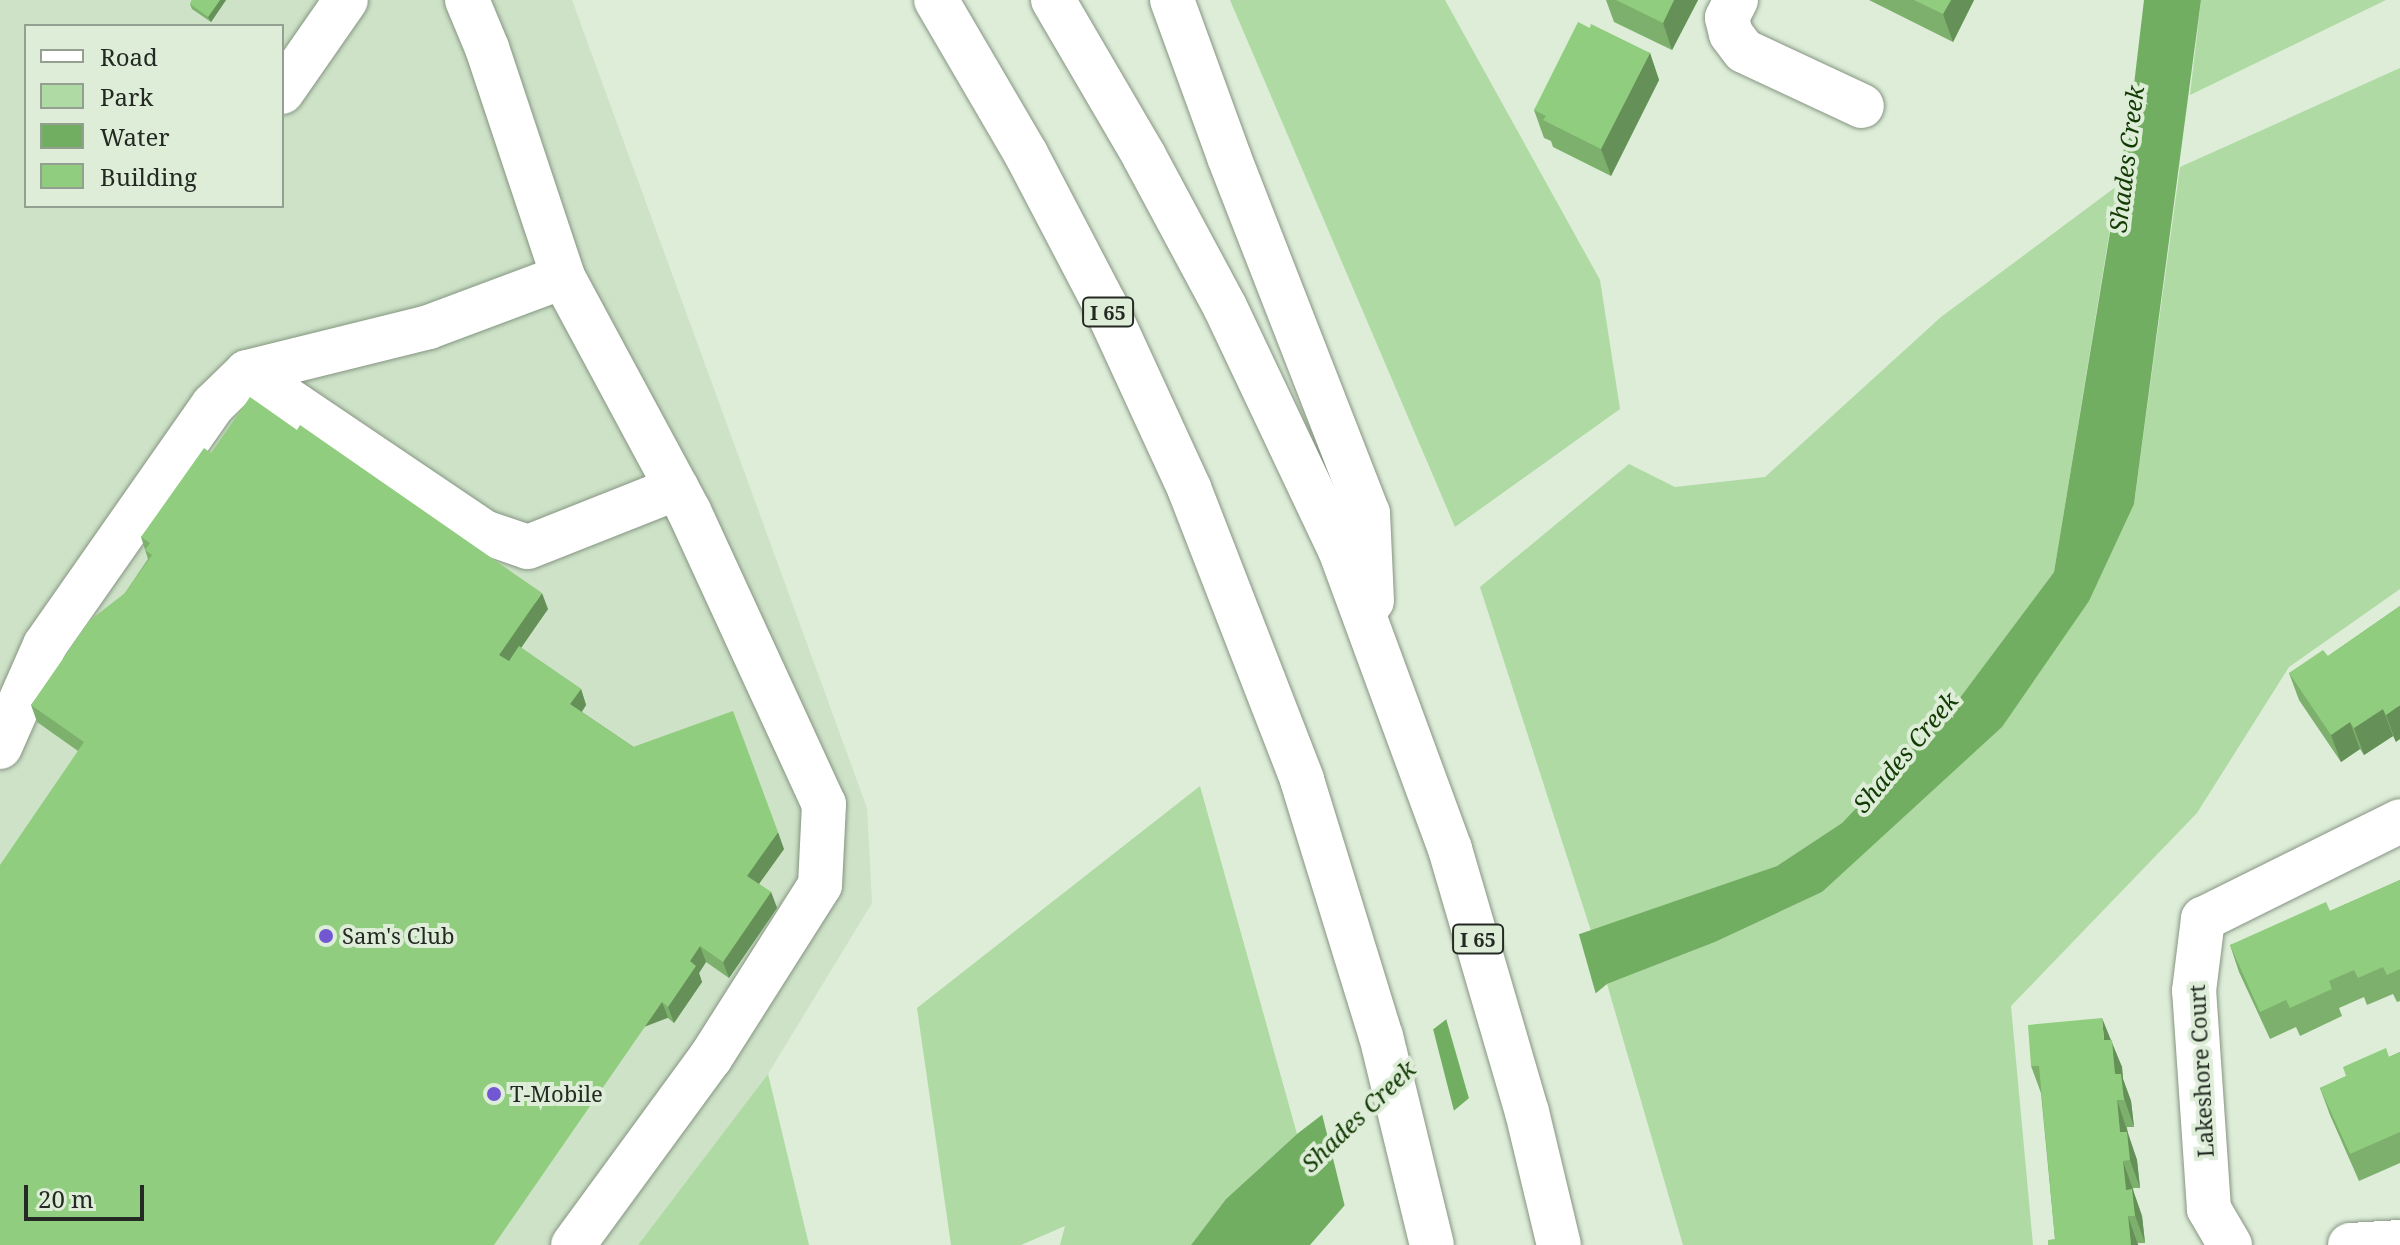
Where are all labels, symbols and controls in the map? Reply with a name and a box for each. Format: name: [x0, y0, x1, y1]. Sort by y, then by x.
legend: [24, 24, 284, 208]
text: Road: [100, 40, 158, 73]
text: Park: [100, 80, 153, 113]
water label: Shades Creek: [2103, 84, 2149, 234]
text: Water: [100, 120, 170, 153]
text: Building: [100, 160, 197, 193]
road number: I 65: [1082, 296, 1134, 328]
water label: Shades Creek: [1847, 686, 1963, 818]
place label: Sam's Club: [342, 923, 455, 949]
road number: I 65: [1452, 923, 1504, 955]
marker: Sam's Club: [317, 927, 335, 945]
street label: Lakeshore Court: [2183, 984, 2219, 1158]
water label: Shades Creek: [1295, 1054, 1421, 1178]
place label: T-Mobile: [510, 1081, 603, 1107]
marker: T-Mobile: [485, 1085, 503, 1103]
scale bar: [28, 1169, 148, 1219]
text: 20 m: [38, 1182, 94, 1215]

